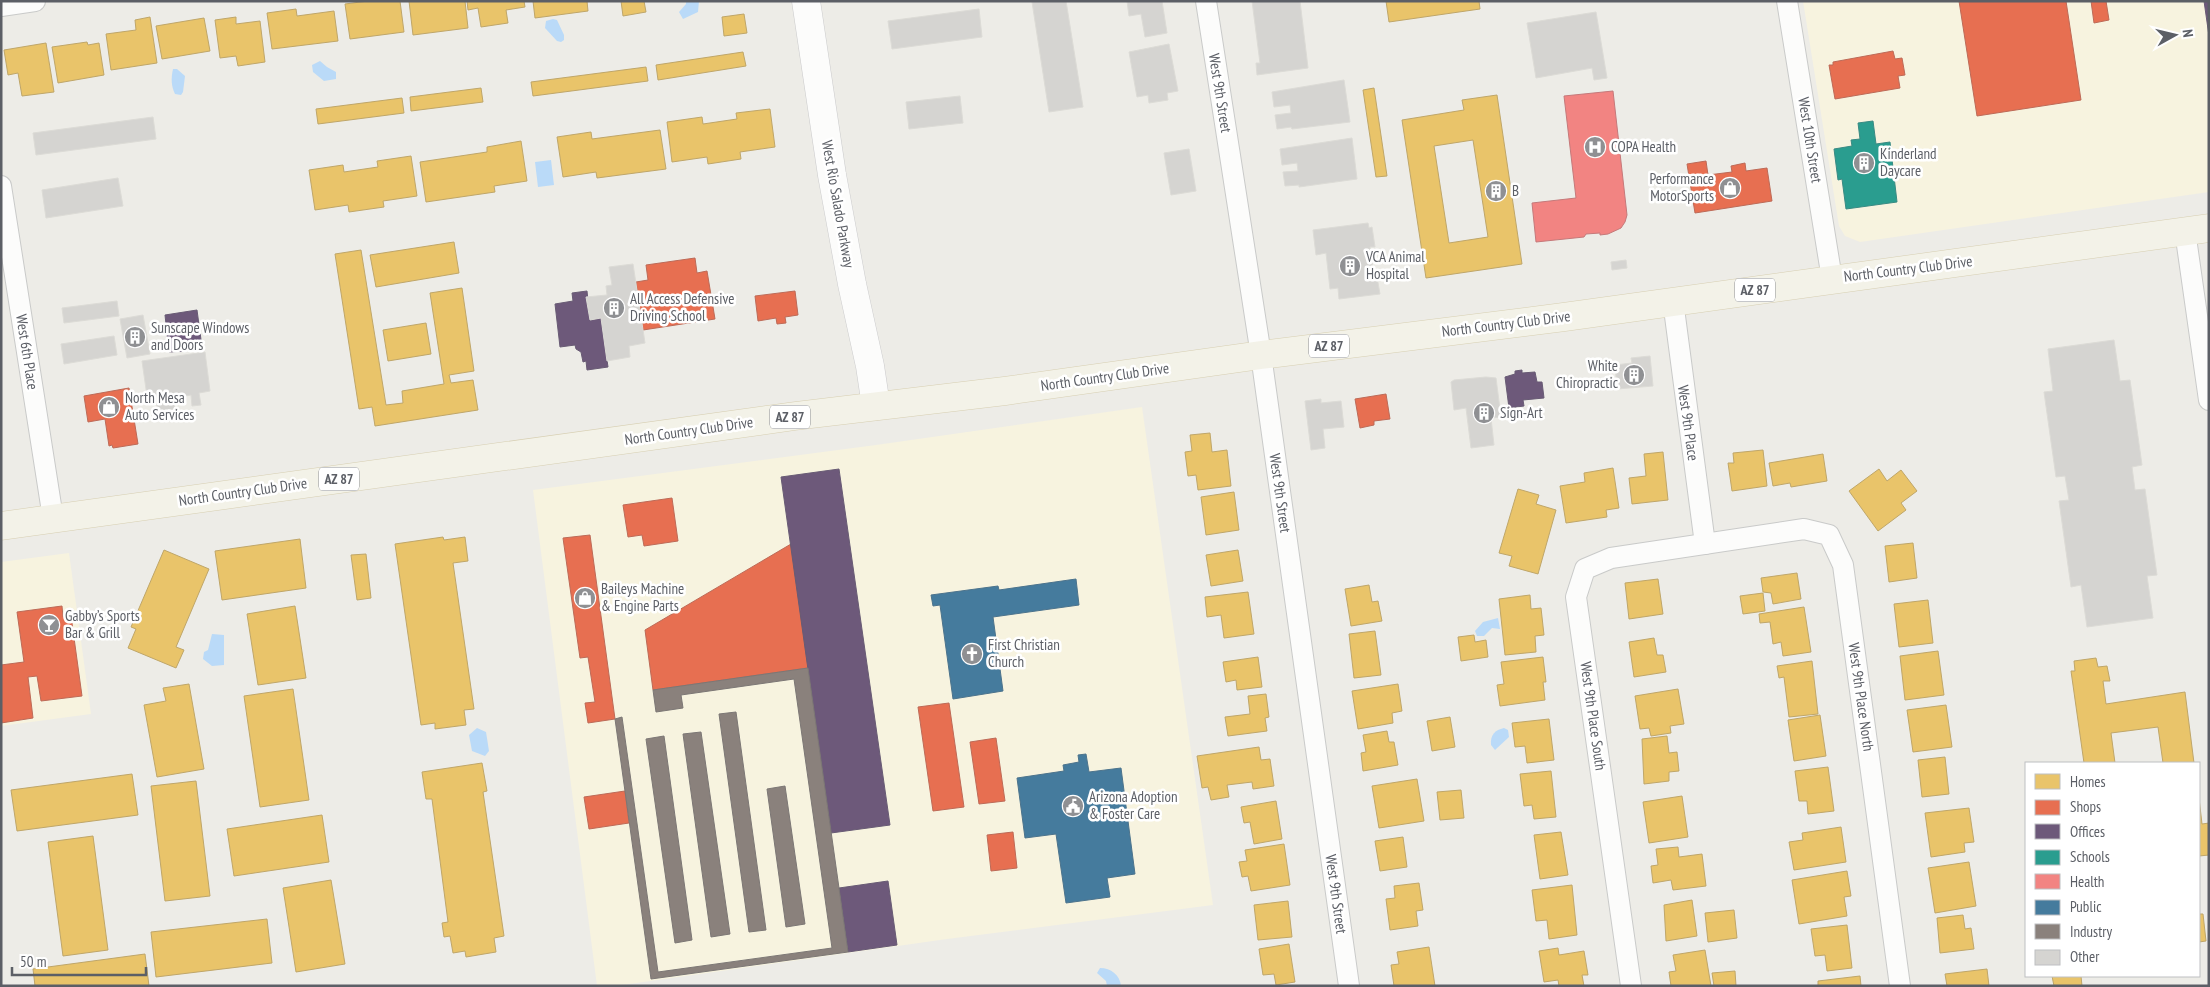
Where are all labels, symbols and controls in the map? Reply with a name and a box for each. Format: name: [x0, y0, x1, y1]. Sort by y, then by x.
north arrow: [2150, 10, 2200, 60]
text: N: [2178, 28, 2197, 38]
street label: West 9th Street: [1205, 52, 1236, 134]
street label: West 10th Street: [1794, 96, 1827, 184]
hospital icon: COPA Health: [1583, 135, 1607, 159]
place label: COPA Health: [1611, 137, 1676, 156]
street label: West Rio Salado Parkway: [818, 139, 859, 269]
place label: Kinderland Daycare: [1880, 144, 1937, 180]
building icon: Kinderland Daycare: [1852, 151, 1876, 175]
place label: Performance MotorSports: [1649, 169, 1714, 205]
shop icon: Performance MotorSports: [1718, 176, 1742, 200]
building icon: B: [1484, 179, 1508, 203]
place label: B: [1512, 181, 1519, 200]
place label: VCA Animal Hospital: [1365, 247, 1425, 283]
street label: North Country Club Drive: [1843, 251, 1973, 286]
building icon: VCA Animal Hospital: [1338, 254, 1362, 278]
road number: AZ 87: [1735, 278, 1775, 302]
place label: All Access Defensive Driving School: [630, 289, 734, 325]
building icon: All Access Defensive Driving School: [602, 296, 626, 320]
street label: North Country Club Drive: [1441, 306, 1571, 341]
street label: West 6th Place: [12, 313, 43, 391]
place label: Sunscape Windows and Doors: [151, 318, 249, 354]
building icon: Sunscape Windows and Doors: [123, 325, 147, 349]
road number: AZ 87: [1309, 334, 1349, 358]
place label: White Chiropractic: [1556, 356, 1619, 392]
street label: North Country Club Drive: [1040, 358, 1170, 395]
building icon: White Chiropractic: [1622, 363, 1646, 387]
street label: West 9th Place: [1674, 384, 1703, 462]
place label: North Mesa Auto Services: [125, 388, 194, 424]
shop icon: North Mesa Auto Services: [97, 395, 121, 419]
building icon: Sign-Art: [1472, 401, 1496, 425]
place label: Sign-Art: [1500, 403, 1543, 422]
road number: AZ 87: [770, 406, 810, 428]
street label: North Country Club Drive: [624, 412, 754, 449]
street label: West 9th Street: [1266, 452, 1295, 534]
road number: AZ 87: [319, 468, 359, 490]
street label: North Country Club Drive: [178, 473, 308, 510]
place label: Baileys Machine & Engine Parts: [601, 579, 684, 615]
shop icon: Baileys Machine & Engine Parts: [573, 586, 597, 610]
place label: Gabby’s Sports Bar & Grill: [65, 606, 140, 642]
bar icon: Gabby’s Sports Bar & Grill: [37, 613, 61, 637]
place label: First Christian Church: [988, 635, 1060, 671]
church icon: First Christian Church: [960, 642, 984, 666]
street label: West 9th Place North: [1844, 642, 1879, 752]
street label: West 9th Place South: [1576, 660, 1611, 772]
legend: [2025, 762, 2200, 977]
text: Homes: [2070, 772, 2106, 791]
place label: Arizona Adoption & Foster Care: [1089, 787, 1178, 823]
public building icon: Arizona Adoption & Foster Care: [1061, 794, 1085, 818]
text: Shops: [2070, 797, 2101, 816]
text: Offices: [2070, 822, 2105, 841]
text: Schools: [2070, 847, 2110, 866]
street label: West 9th Street: [1322, 853, 1351, 935]
text: Health: [2070, 872, 2104, 891]
text: Public: [2070, 897, 2102, 916]
text: Industry: [2070, 922, 2112, 941]
scale bar: [12, 944, 146, 976]
text: Other: [2070, 947, 2100, 966]
text: 50 m: [20, 952, 46, 971]

